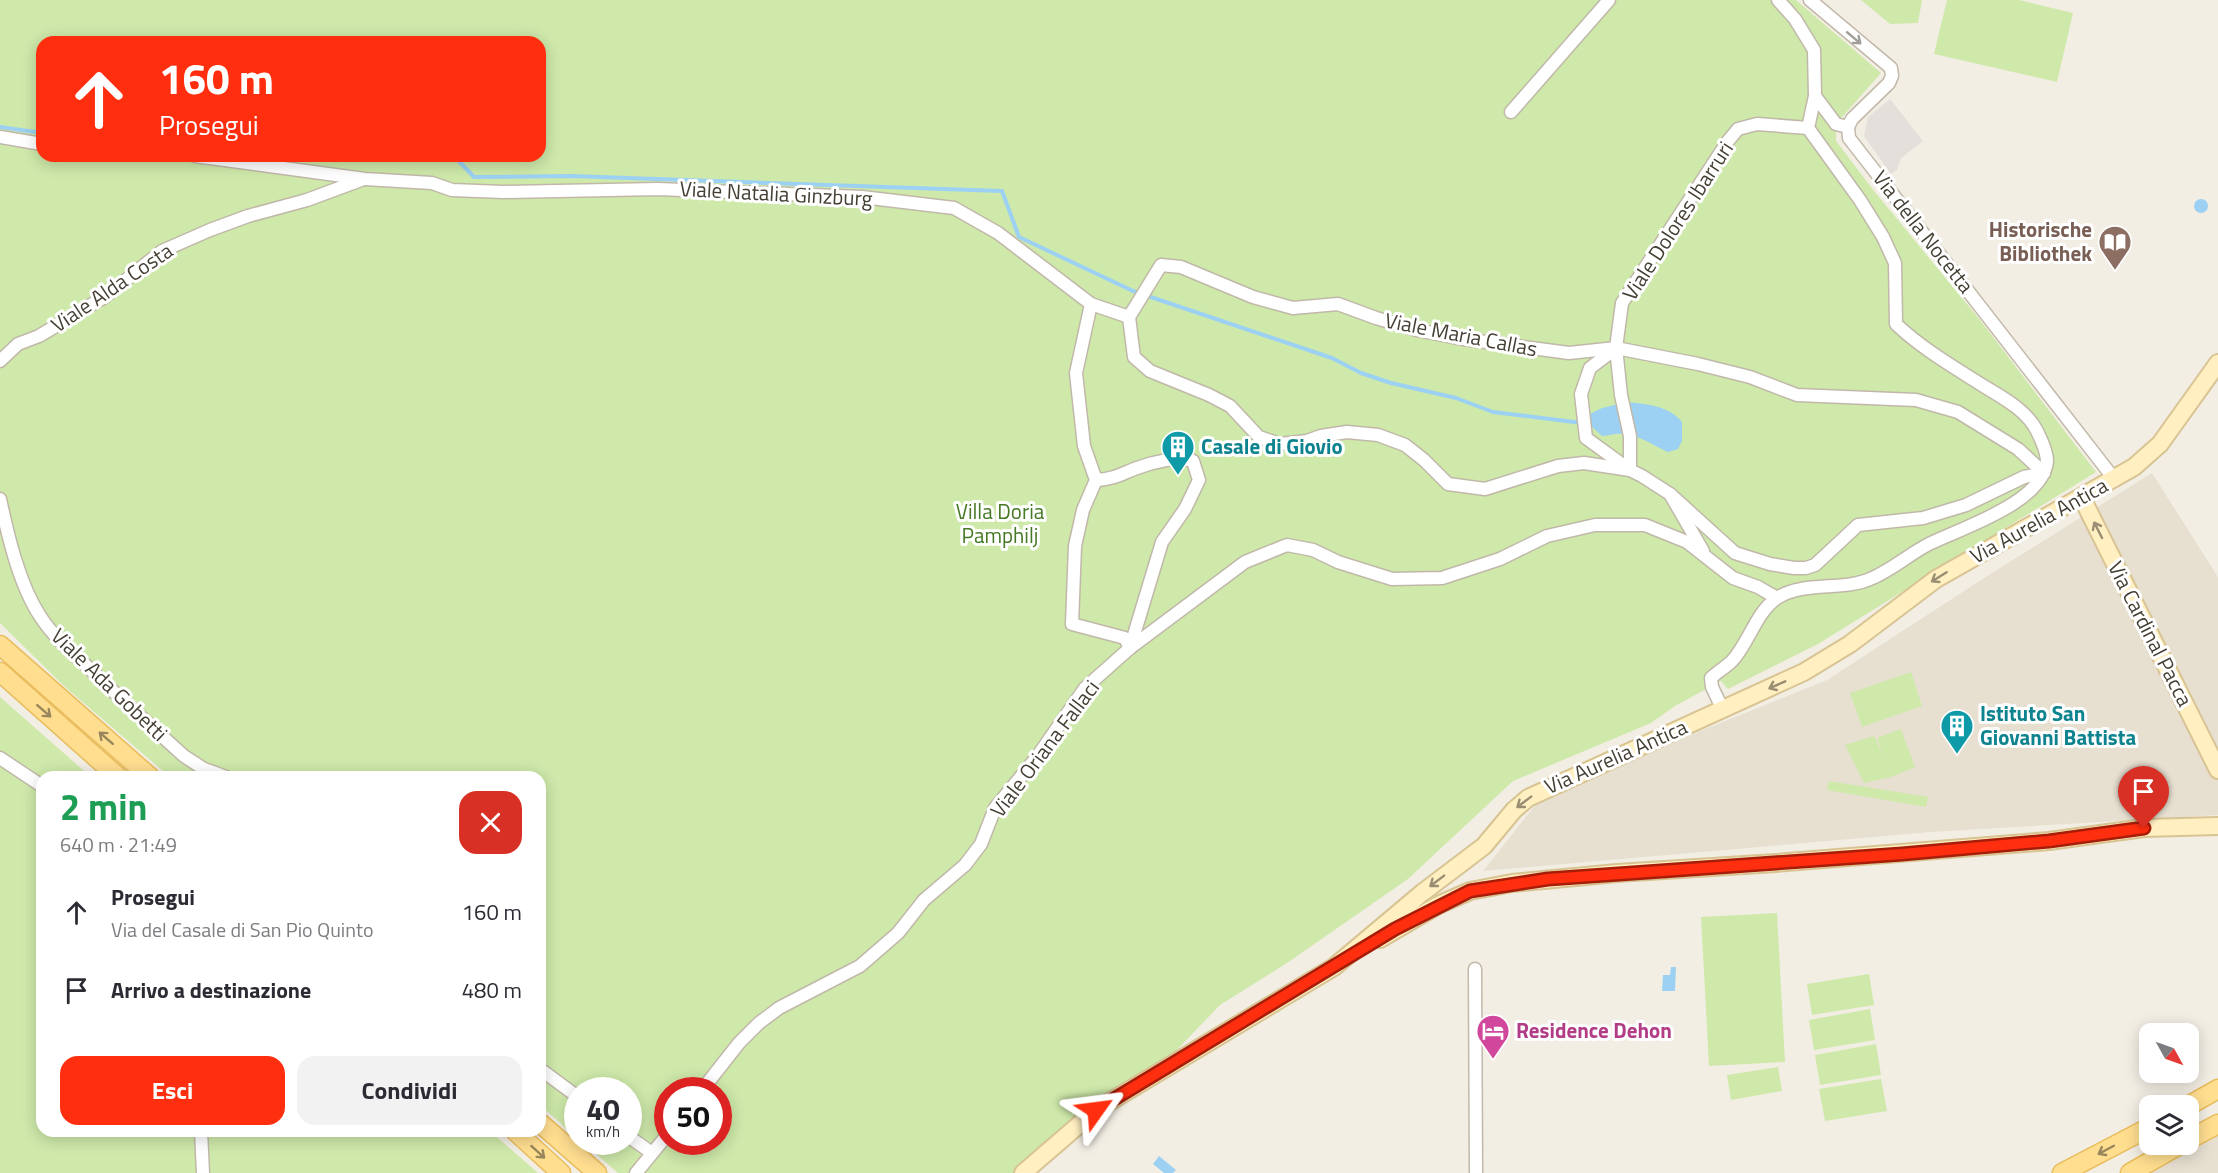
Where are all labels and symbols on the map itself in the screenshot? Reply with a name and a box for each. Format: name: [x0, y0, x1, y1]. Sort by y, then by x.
one-way arrow: [1846, 31, 1862, 44]
street label: Viale Dolores Ibarruri: [1614, 134, 1741, 306]
street label: Via della Nocetta: [1865, 163, 1982, 300]
street label: Viale Natalia Ginzburg: [679, 172, 874, 214]
place label: Historische Bibliothek: [1989, 213, 2092, 269]
library icon: Historische Bibliothek: [2097, 224, 2133, 271]
street label: Viale Alda Costa: [44, 234, 179, 340]
street label: Viale Maria Callas: [1382, 304, 1540, 364]
building icon: Casale di Giovio: [1160, 429, 1196, 476]
place label: Casale di Giovio: [1201, 430, 1343, 462]
street label: Via Aurelia Antica: [1964, 469, 2114, 571]
park label: Villa Doria Pamphilj: [956, 495, 1045, 551]
one-way arrow: [2091, 521, 2103, 539]
street label: Via Cardinal Pacca: [2100, 555, 2202, 712]
one-way arrow: [1931, 572, 1948, 584]
street label: Viale Ada Gobetti: [44, 620, 175, 748]
street label: Viale Oriana Fallaci: [982, 673, 1107, 824]
one-way arrow: [1769, 680, 1787, 692]
place label: Istituto San Giovanni Battista: [1980, 697, 2136, 753]
one-way arrow: [36, 704, 51, 718]
building icon: Istituto San Giovanni Battista: [1939, 708, 1975, 755]
street label: Via Aurelia Antica: [1539, 710, 1693, 802]
one-way arrow: [99, 731, 114, 745]
pin: [2118, 766, 2169, 828]
one-way arrow: [1516, 795, 1532, 808]
one-way arrow: [1430, 875, 1446, 888]
hotel icon: Residence Dehon: [1475, 1013, 1511, 1060]
place label: Residence Dehon: [1516, 1014, 1672, 1046]
north arrow: [2139, 1023, 2199, 1083]
speed limit sign: 50: [654, 1077, 732, 1155]
position arrow: [1064, 1078, 1128, 1142]
one-way arrow: [530, 1145, 545, 1159]
one-way arrow: [2097, 1145, 2115, 1156]

